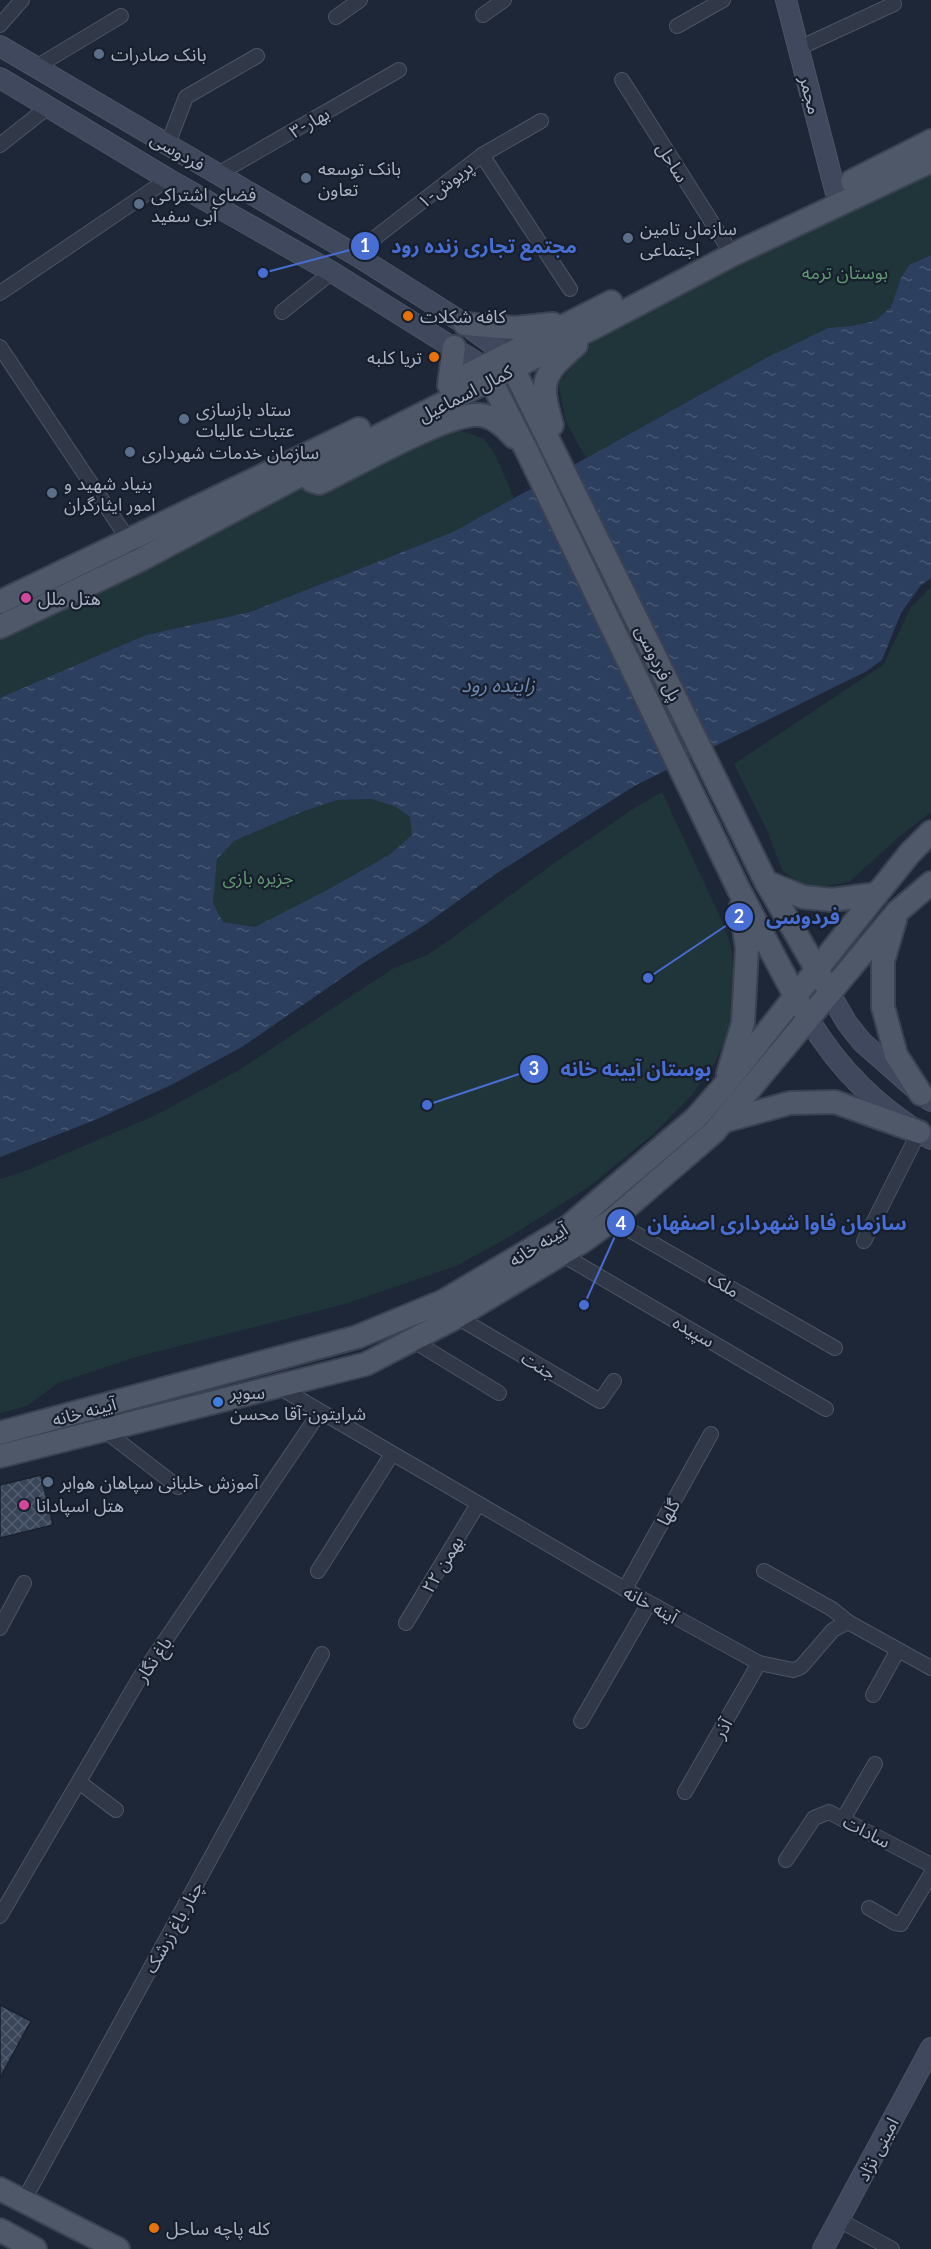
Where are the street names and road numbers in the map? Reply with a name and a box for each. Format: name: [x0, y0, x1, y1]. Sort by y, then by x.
street label: مجمر: [794, 73, 826, 117]
street label: ۳-بهار: [285, 102, 334, 143]
street label: فردوسی: [147, 127, 209, 176]
street label: ساحل: [651, 138, 694, 187]
street label: ۱-پریوش: [413, 155, 478, 213]
street label: کمال اسماعیل: [414, 360, 517, 427]
street label: پل فردوسی: [630, 621, 687, 705]
street label: آیینه خانه: [504, 1217, 572, 1271]
street label: ملک: [704, 1266, 744, 1302]
street label: سپیده: [669, 1310, 719, 1353]
street label: جنت: [518, 1346, 560, 1384]
street label: آیینه خانه: [50, 1392, 119, 1430]
street label: گلها: [652, 1494, 684, 1529]
street label: ۲۲ بهمن: [416, 1531, 468, 1597]
street label: آینه خانه: [620, 1580, 683, 1628]
street label: باغ نگار: [129, 1632, 179, 1689]
street label: آذر: [707, 1713, 738, 1743]
street label: سادات: [840, 1810, 894, 1852]
street label: چنار باغ زرشک: [139, 1877, 211, 1979]
street label: امینی نژاد: [851, 2113, 904, 2185]

